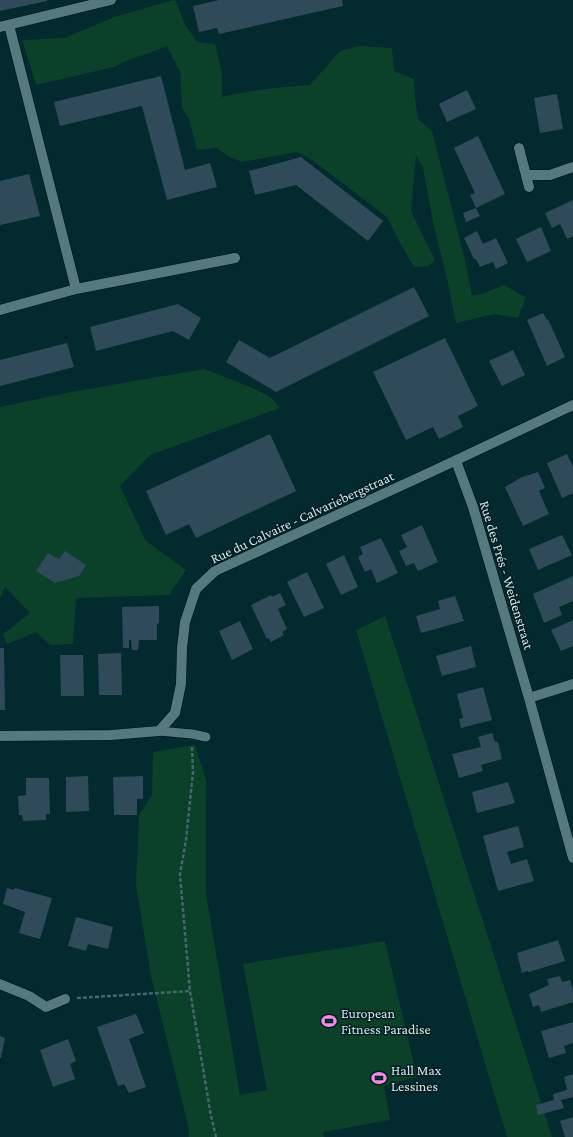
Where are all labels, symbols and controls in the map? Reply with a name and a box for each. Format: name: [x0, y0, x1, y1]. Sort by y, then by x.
street label: Rue du Calvaire - Calvariebergstraat: [208, 467, 396, 567]
street label: Rue des Prés - Weidenstraat: [477, 499, 537, 652]
place label: European Fitness Paradise: [341, 1005, 431, 1037]
sports icon: European Fitness Paradise: [320, 1012, 338, 1030]
place label: Hall Max Lessines: [391, 1062, 442, 1094]
sports icon: Hall Max Lessines: [370, 1069, 388, 1087]

